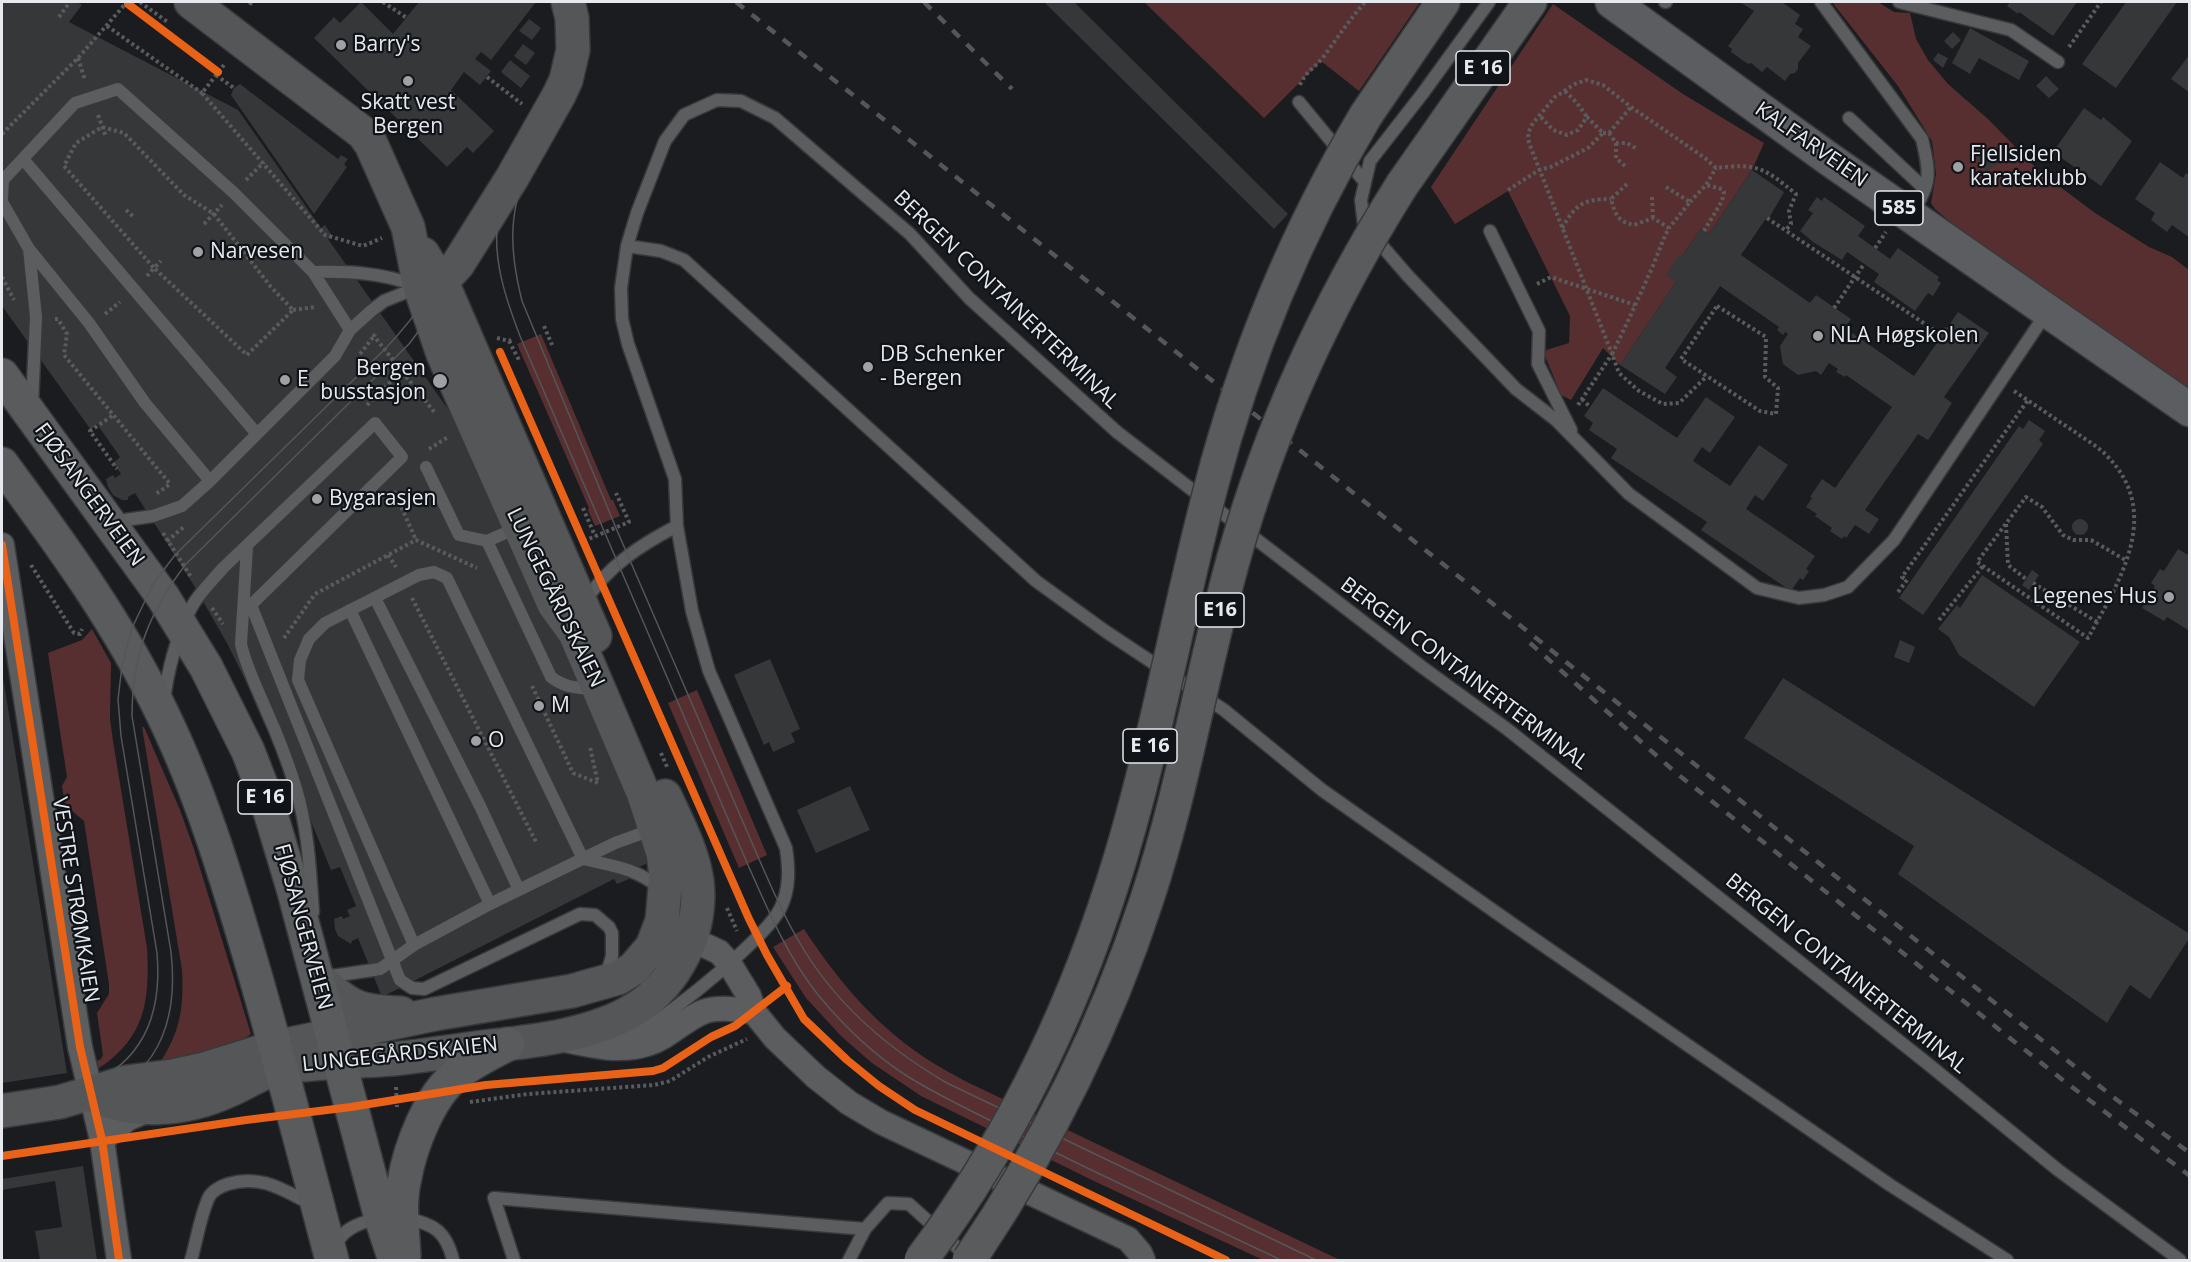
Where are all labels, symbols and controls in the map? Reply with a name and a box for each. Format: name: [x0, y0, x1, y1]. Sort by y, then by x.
place label: Barry's: [353, 32, 421, 58]
marker: Barry's: [334, 38, 348, 52]
road number: E 16: [1456, 51, 1510, 85]
marker: Skatt vest Bergen: [401, 74, 415, 88]
place label: Skatt vest Bergen: [361, 90, 455, 140]
street label: KALFARVEIEN: [1750, 97, 1872, 193]
place label: Fjellsiden karateklubb: [1970, 142, 2087, 192]
marker: Fjellsiden karateklubb: [1951, 160, 1965, 174]
street label: BERGEN CONTAINERTERMINAL: [888, 185, 1124, 415]
road number: 585: [1875, 191, 1923, 225]
place label: Narvesen: [210, 239, 303, 265]
marker: Narvesen: [191, 245, 205, 259]
place label: NLA Høgskolen: [1830, 323, 1979, 349]
marker: NLA Høgskolen: [1811, 329, 1825, 343]
place label: DB Schenker - Bergen: [880, 342, 1005, 392]
place label: Bergen busstasjon: [320, 356, 426, 406]
marker: DB Schenker - Bergen: [861, 360, 875, 374]
place label: E: [297, 367, 309, 393]
marker: Bergen busstasjon: [431, 372, 449, 390]
marker: E: [278, 373, 292, 387]
street label: FJØSANGERVEIEN: [29, 418, 149, 572]
place label: Bygarasjen: [329, 486, 436, 512]
marker: Bygarasjen: [310, 492, 324, 506]
street label: LUNGEGÅRDSKAIEN: [501, 504, 609, 692]
street label: BERGEN CONTAINERTERMINAL: [1335, 572, 1593, 776]
place label: Legenes Hus: [2033, 584, 2157, 610]
marker: Legenes Hus: [2162, 590, 2176, 604]
road number: E16: [1196, 593, 1244, 627]
place label: M: [551, 693, 570, 719]
marker: M: [532, 699, 546, 713]
place label: O: [488, 728, 504, 754]
road number: E 16: [1123, 729, 1177, 763]
marker: O: [469, 734, 483, 748]
road number: E 16: [238, 780, 292, 814]
street label: VESTRE STRØMKAIEN: [46, 795, 104, 1005]
street label: FJØSANGERVEIEN: [269, 841, 337, 1013]
street label: BERGEN CONTAINERTERMINAL: [1720, 869, 1972, 1079]
street label: LUNGEGÅRDSKAIEN: [301, 1032, 499, 1078]

